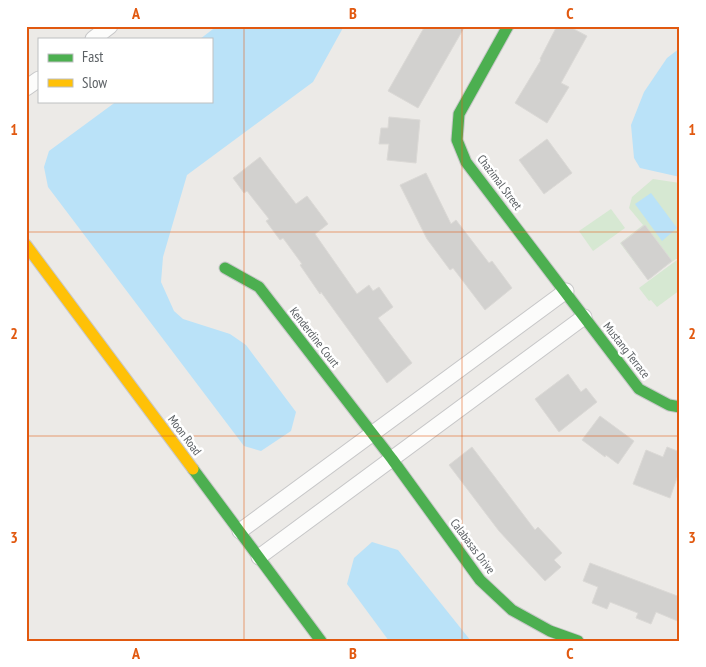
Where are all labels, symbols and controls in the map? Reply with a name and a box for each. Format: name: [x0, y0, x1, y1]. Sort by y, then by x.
text: A: [131, 3, 141, 23]
text: B: [349, 3, 357, 23]
text: C: [566, 3, 574, 23]
legend: [38, 38, 212, 102]
text: Fast: [82, 47, 103, 66]
text: Slow: [82, 73, 107, 92]
text: 1: [10, 119, 18, 139]
text: 1: [688, 119, 696, 139]
street label: Chazimal Street: [474, 151, 526, 213]
street label: Kenderdine Court: [287, 304, 344, 371]
street label: Mustang Terrace: [600, 319, 654, 381]
text: 2: [10, 323, 18, 343]
text: 2: [688, 323, 696, 343]
street label: Moon Road: [165, 412, 205, 458]
street label: Calabasas Drive: [447, 516, 499, 577]
text: 3: [10, 527, 18, 547]
text: 3: [688, 527, 696, 547]
text: A: [131, 643, 141, 663]
text: B: [349, 643, 357, 663]
text: C: [566, 643, 574, 663]

